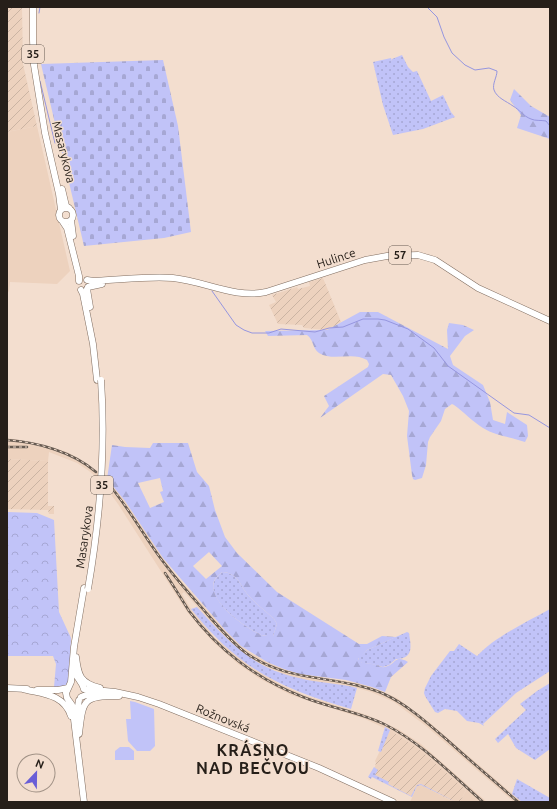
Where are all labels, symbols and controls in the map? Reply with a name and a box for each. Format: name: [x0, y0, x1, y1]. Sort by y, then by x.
road number: 35: [22, 45, 44, 63]
street label: Masarykova: [50, 120, 78, 184]
street label: Hulince: [315, 246, 357, 270]
road number: 57: [389, 246, 411, 264]
road number: 35: [91, 476, 113, 494]
street label: Masarykova: [73, 505, 95, 569]
street label: Rožnovská: [194, 701, 252, 735]
district label: KRÁSNO NAD BEČVOU: [196, 739, 310, 777]
north arrow: [16, 753, 56, 793]
text: N: [34, 757, 46, 771]

